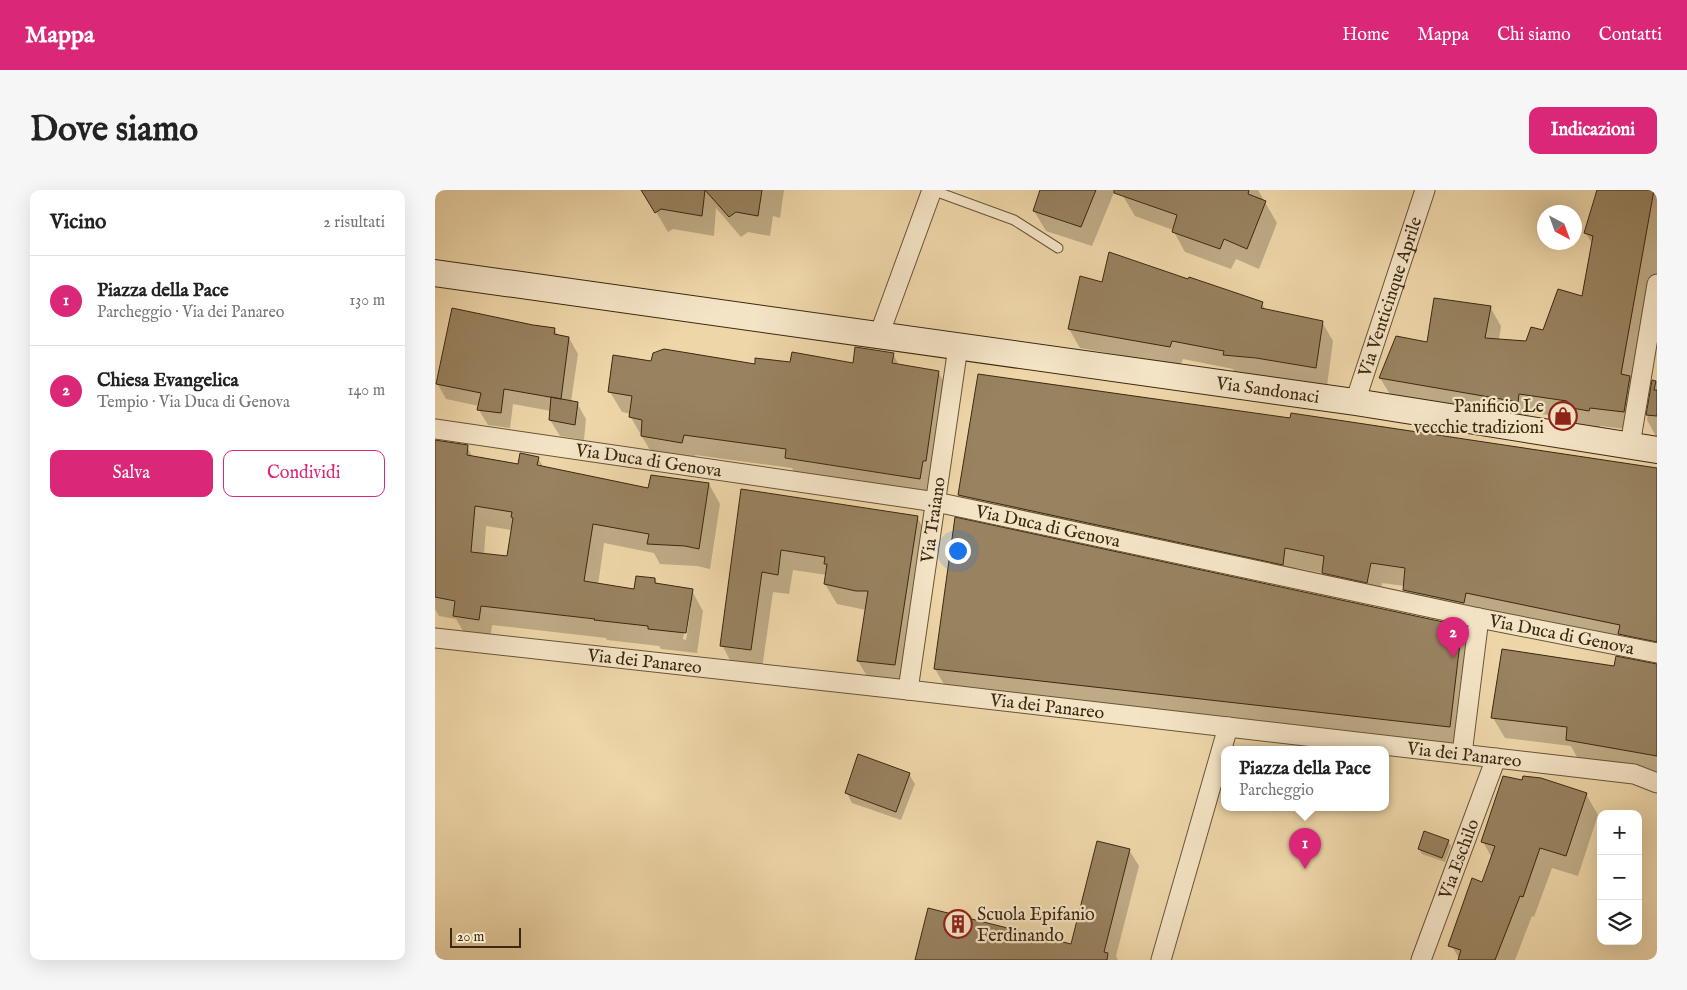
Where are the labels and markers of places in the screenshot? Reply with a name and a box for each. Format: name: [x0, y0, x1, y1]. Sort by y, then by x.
place label: Panificio Le vecchie tradizioni: [1414, 396, 1544, 440]
shop icon: Panificio Le vecchie tradizioni: [1548, 401, 1578, 431]
pin: 2: [1437, 617, 1469, 658]
pin: 1: [1289, 828, 1321, 869]
place label: Scuola Epifanio Ferdinando: [977, 904, 1095, 948]
building icon: Scuola Epifanio Ferdinando: [943, 909, 973, 939]

